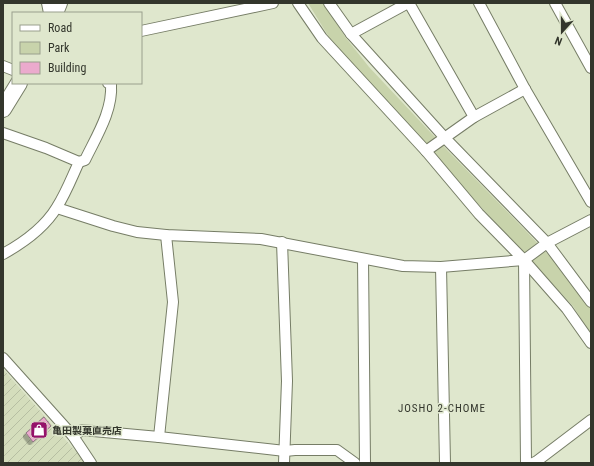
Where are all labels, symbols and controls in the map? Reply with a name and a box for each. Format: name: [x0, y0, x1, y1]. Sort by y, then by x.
legend: [12, 12, 142, 84]
north arrow: [542, 12, 582, 52]
text: Road: [48, 21, 72, 35]
text: N: [553, 34, 564, 48]
text: Park: [48, 41, 70, 55]
text: Building: [48, 61, 86, 75]
district label: JOSHO 2-CHOME: [398, 402, 486, 415]
shop icon: 亀田製菓直売店: [29, 420, 49, 440]
place label: 亀田製菓直売店: [52, 425, 122, 436]

